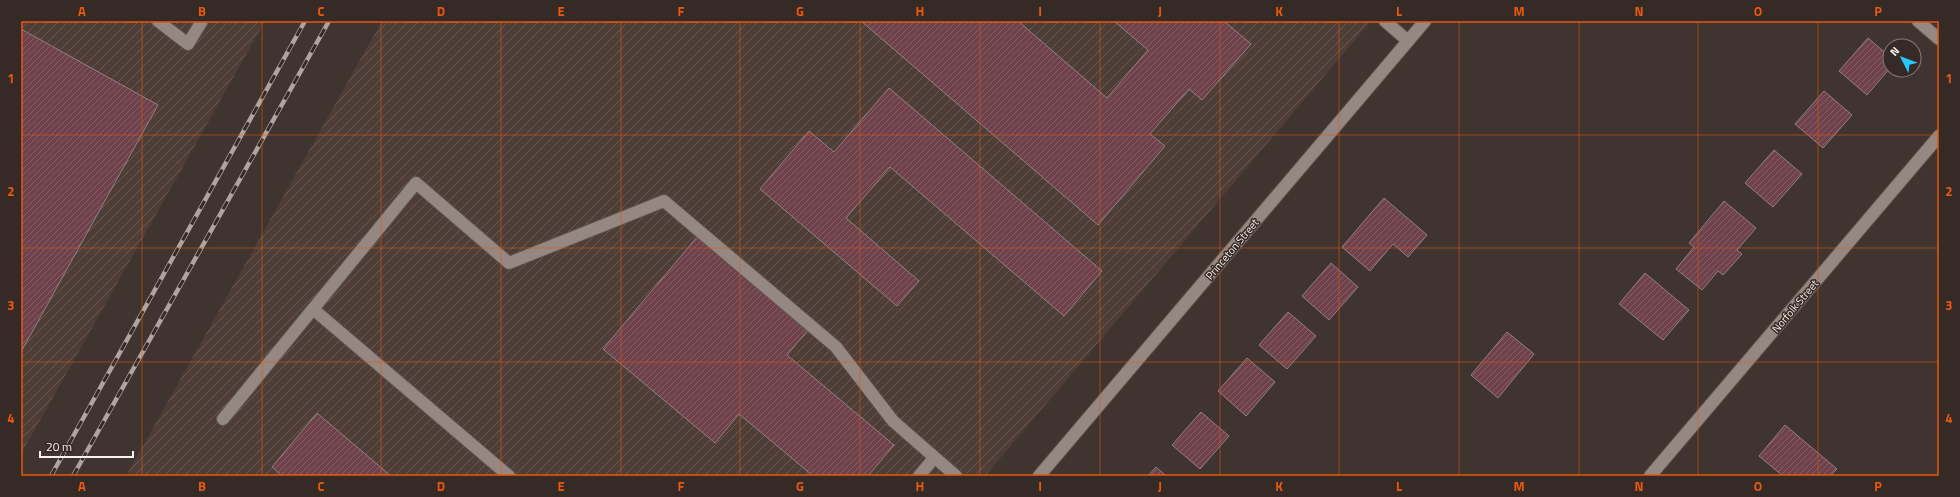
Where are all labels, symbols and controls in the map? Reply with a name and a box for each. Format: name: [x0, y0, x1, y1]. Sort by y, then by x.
text: A: [78, 1, 86, 21]
text: B: [198, 1, 206, 21]
text: C: [317, 1, 325, 21]
text: D: [437, 1, 445, 21]
text: E: [557, 1, 565, 21]
text: F: [678, 1, 685, 21]
text: G: [796, 1, 804, 21]
text: H: [916, 1, 924, 21]
text: I: [1038, 1, 1042, 21]
text: J: [1158, 1, 1162, 21]
text: K: [1275, 1, 1283, 21]
text: L: [1396, 1, 1402, 21]
text: M: [1513, 1, 1525, 21]
text: N: [1634, 1, 1644, 21]
text: O: [1754, 1, 1762, 21]
text: P: [1874, 1, 1882, 21]
north arrow: [1882, 38, 1922, 78]
text: N: [1886, 43, 1903, 59]
text: 1: [7, 68, 15, 88]
text: 1: [1945, 68, 1953, 88]
text: 2: [7, 181, 15, 201]
text: 2: [1945, 181, 1953, 201]
street label: Princeton Street: [1202, 215, 1262, 283]
street label: Norfolk Street: [1768, 276, 1822, 336]
text: 3: [7, 295, 15, 315]
text: 3: [1945, 295, 1953, 315]
text: 4: [7, 408, 15, 428]
text: 4: [1945, 408, 1953, 428]
scale bar: [40, 433, 133, 459]
text: 20 m: [46, 437, 72, 456]
text: A: [78, 476, 86, 496]
text: B: [198, 476, 206, 496]
text: C: [317, 476, 325, 496]
text: D: [437, 476, 445, 496]
text: E: [557, 476, 565, 496]
text: F: [678, 476, 685, 496]
text: G: [796, 476, 804, 496]
text: H: [916, 476, 924, 496]
text: I: [1038, 476, 1042, 496]
text: J: [1158, 476, 1162, 496]
text: K: [1275, 476, 1283, 496]
text: L: [1396, 476, 1402, 496]
text: M: [1513, 476, 1525, 496]
text: N: [1634, 476, 1644, 496]
text: O: [1754, 476, 1762, 496]
text: P: [1874, 476, 1882, 496]

